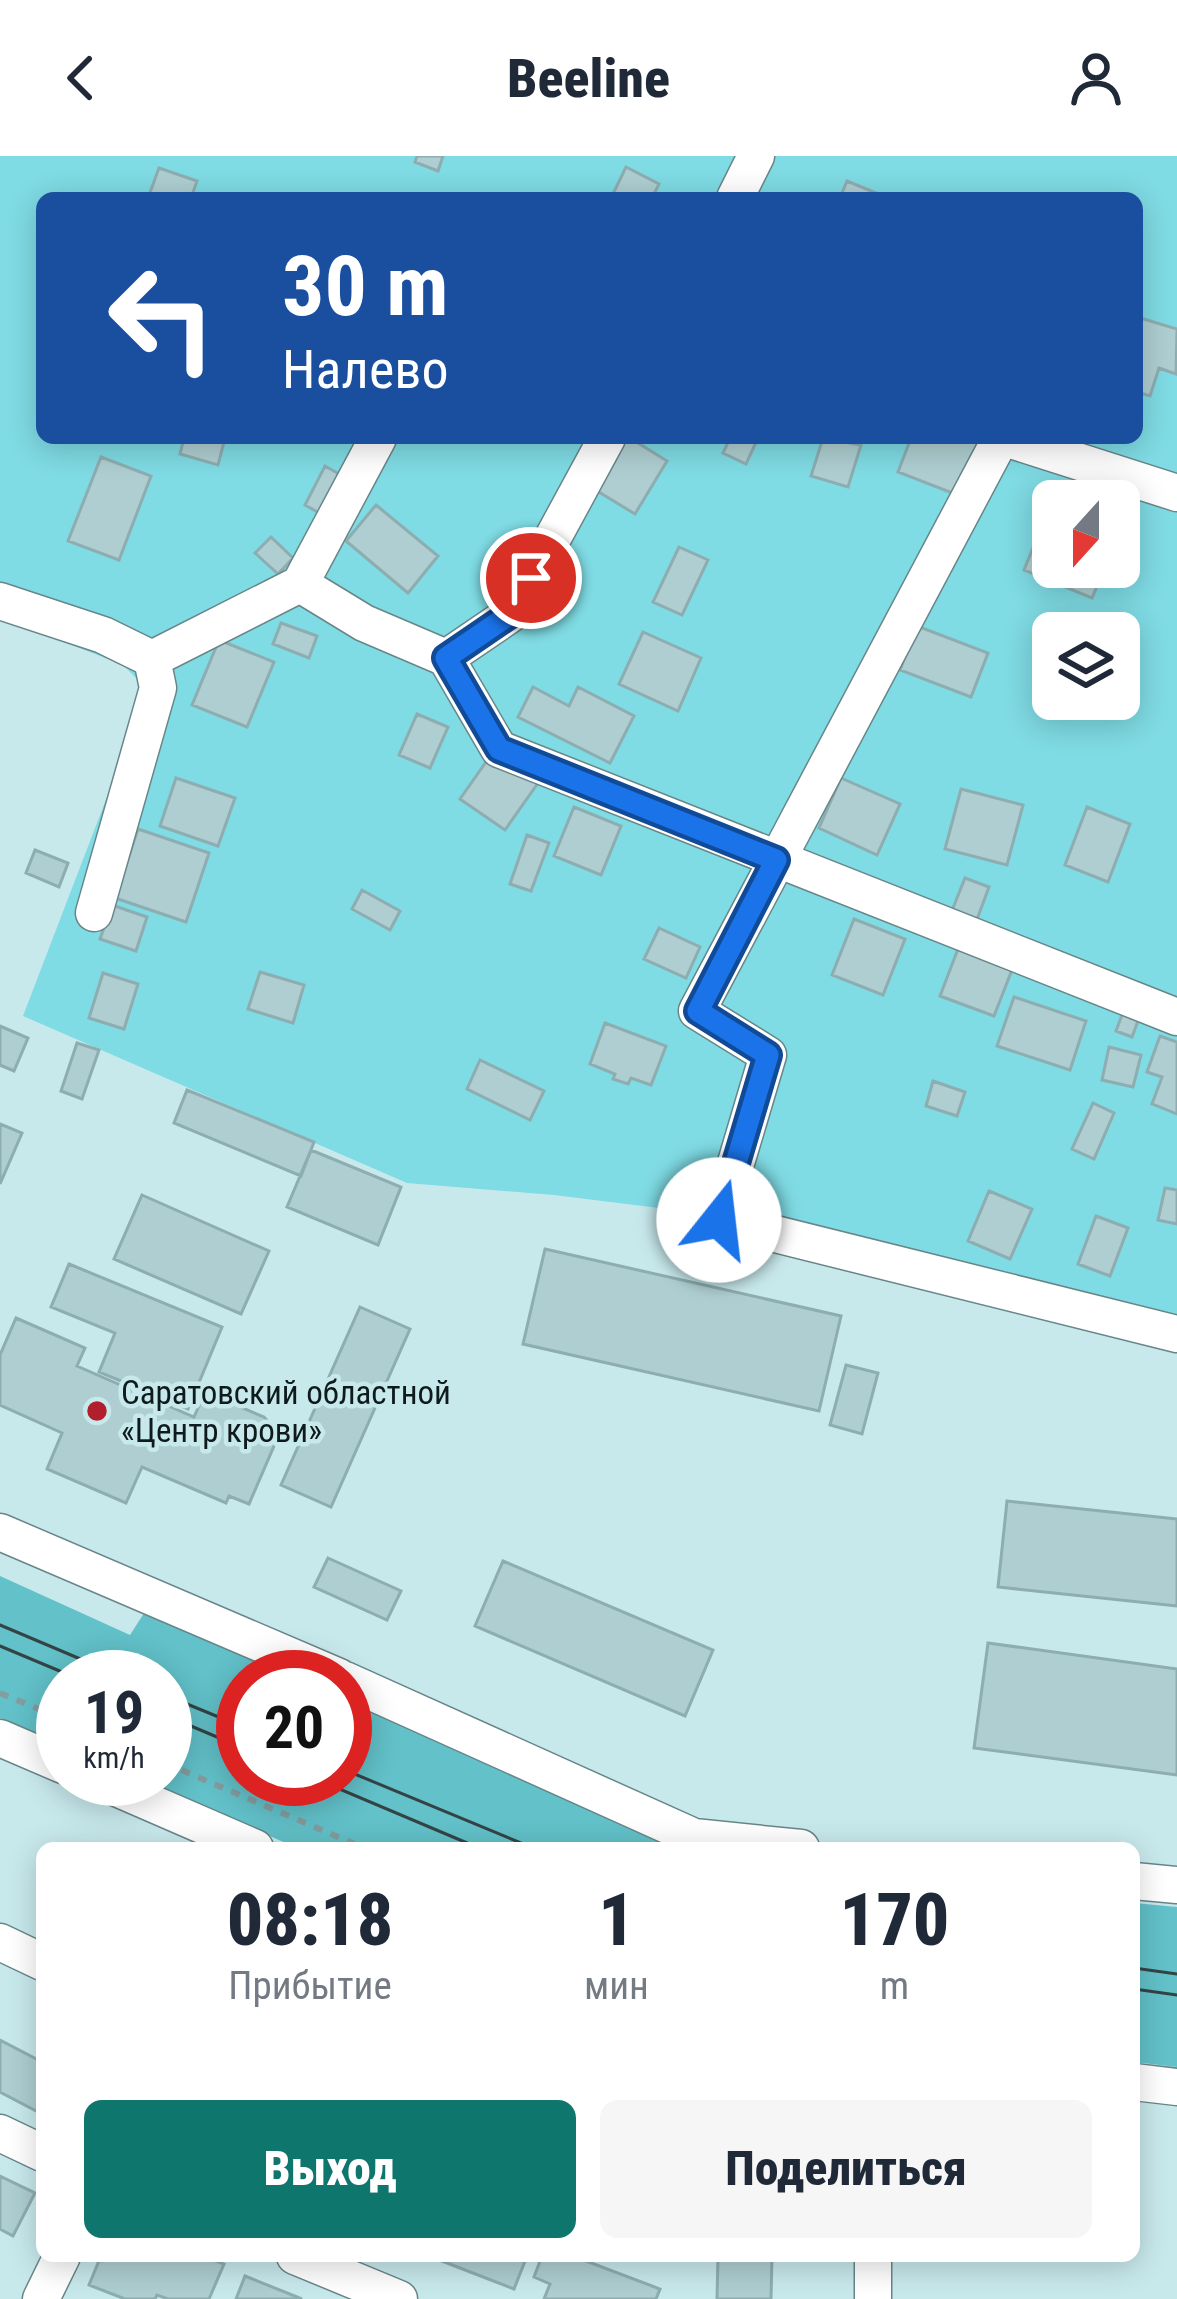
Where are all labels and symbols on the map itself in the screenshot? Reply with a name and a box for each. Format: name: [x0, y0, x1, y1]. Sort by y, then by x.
north arrow: [1032, 480, 1140, 588]
pin: [480, 527, 582, 629]
position arrow: [656, 1157, 782, 1283]
place label: Саратовский областной «Центр крови»: [121, 1373, 451, 1450]
marker: Саратовский областной «Центр крови»: [84, 1398, 110, 1424]
speed limit sign: 20: [216, 1650, 372, 1806]

